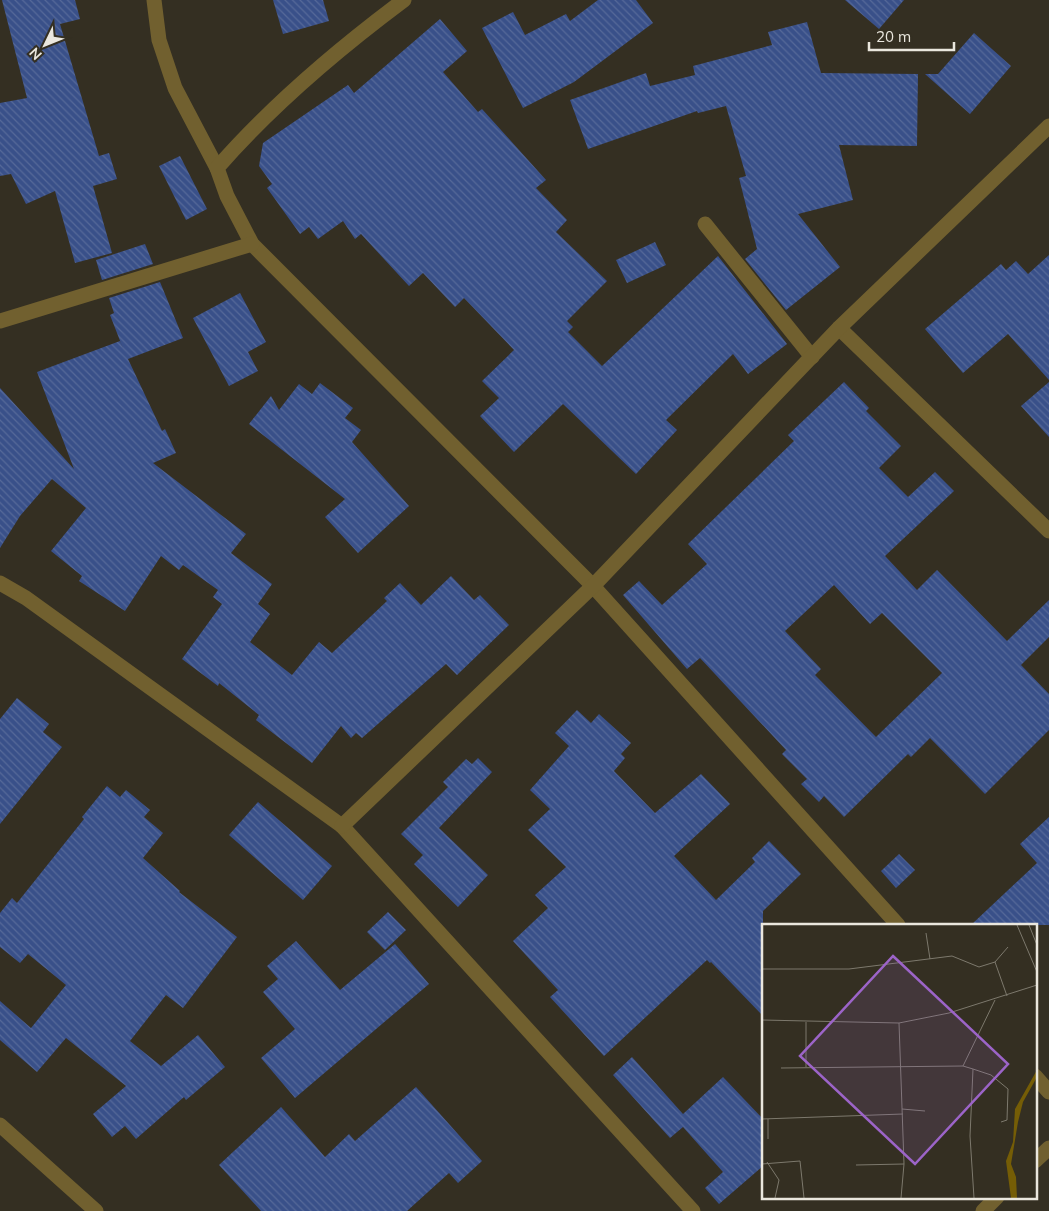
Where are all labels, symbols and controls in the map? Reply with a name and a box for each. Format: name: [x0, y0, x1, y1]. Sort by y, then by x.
north arrow: [20, 20, 70, 70]
scale bar: [869, 20, 954, 52]
text: 20 m: [876, 27, 911, 46]
text: N: [25, 44, 46, 64]
inset map: [762, 924, 1036, 1198]

